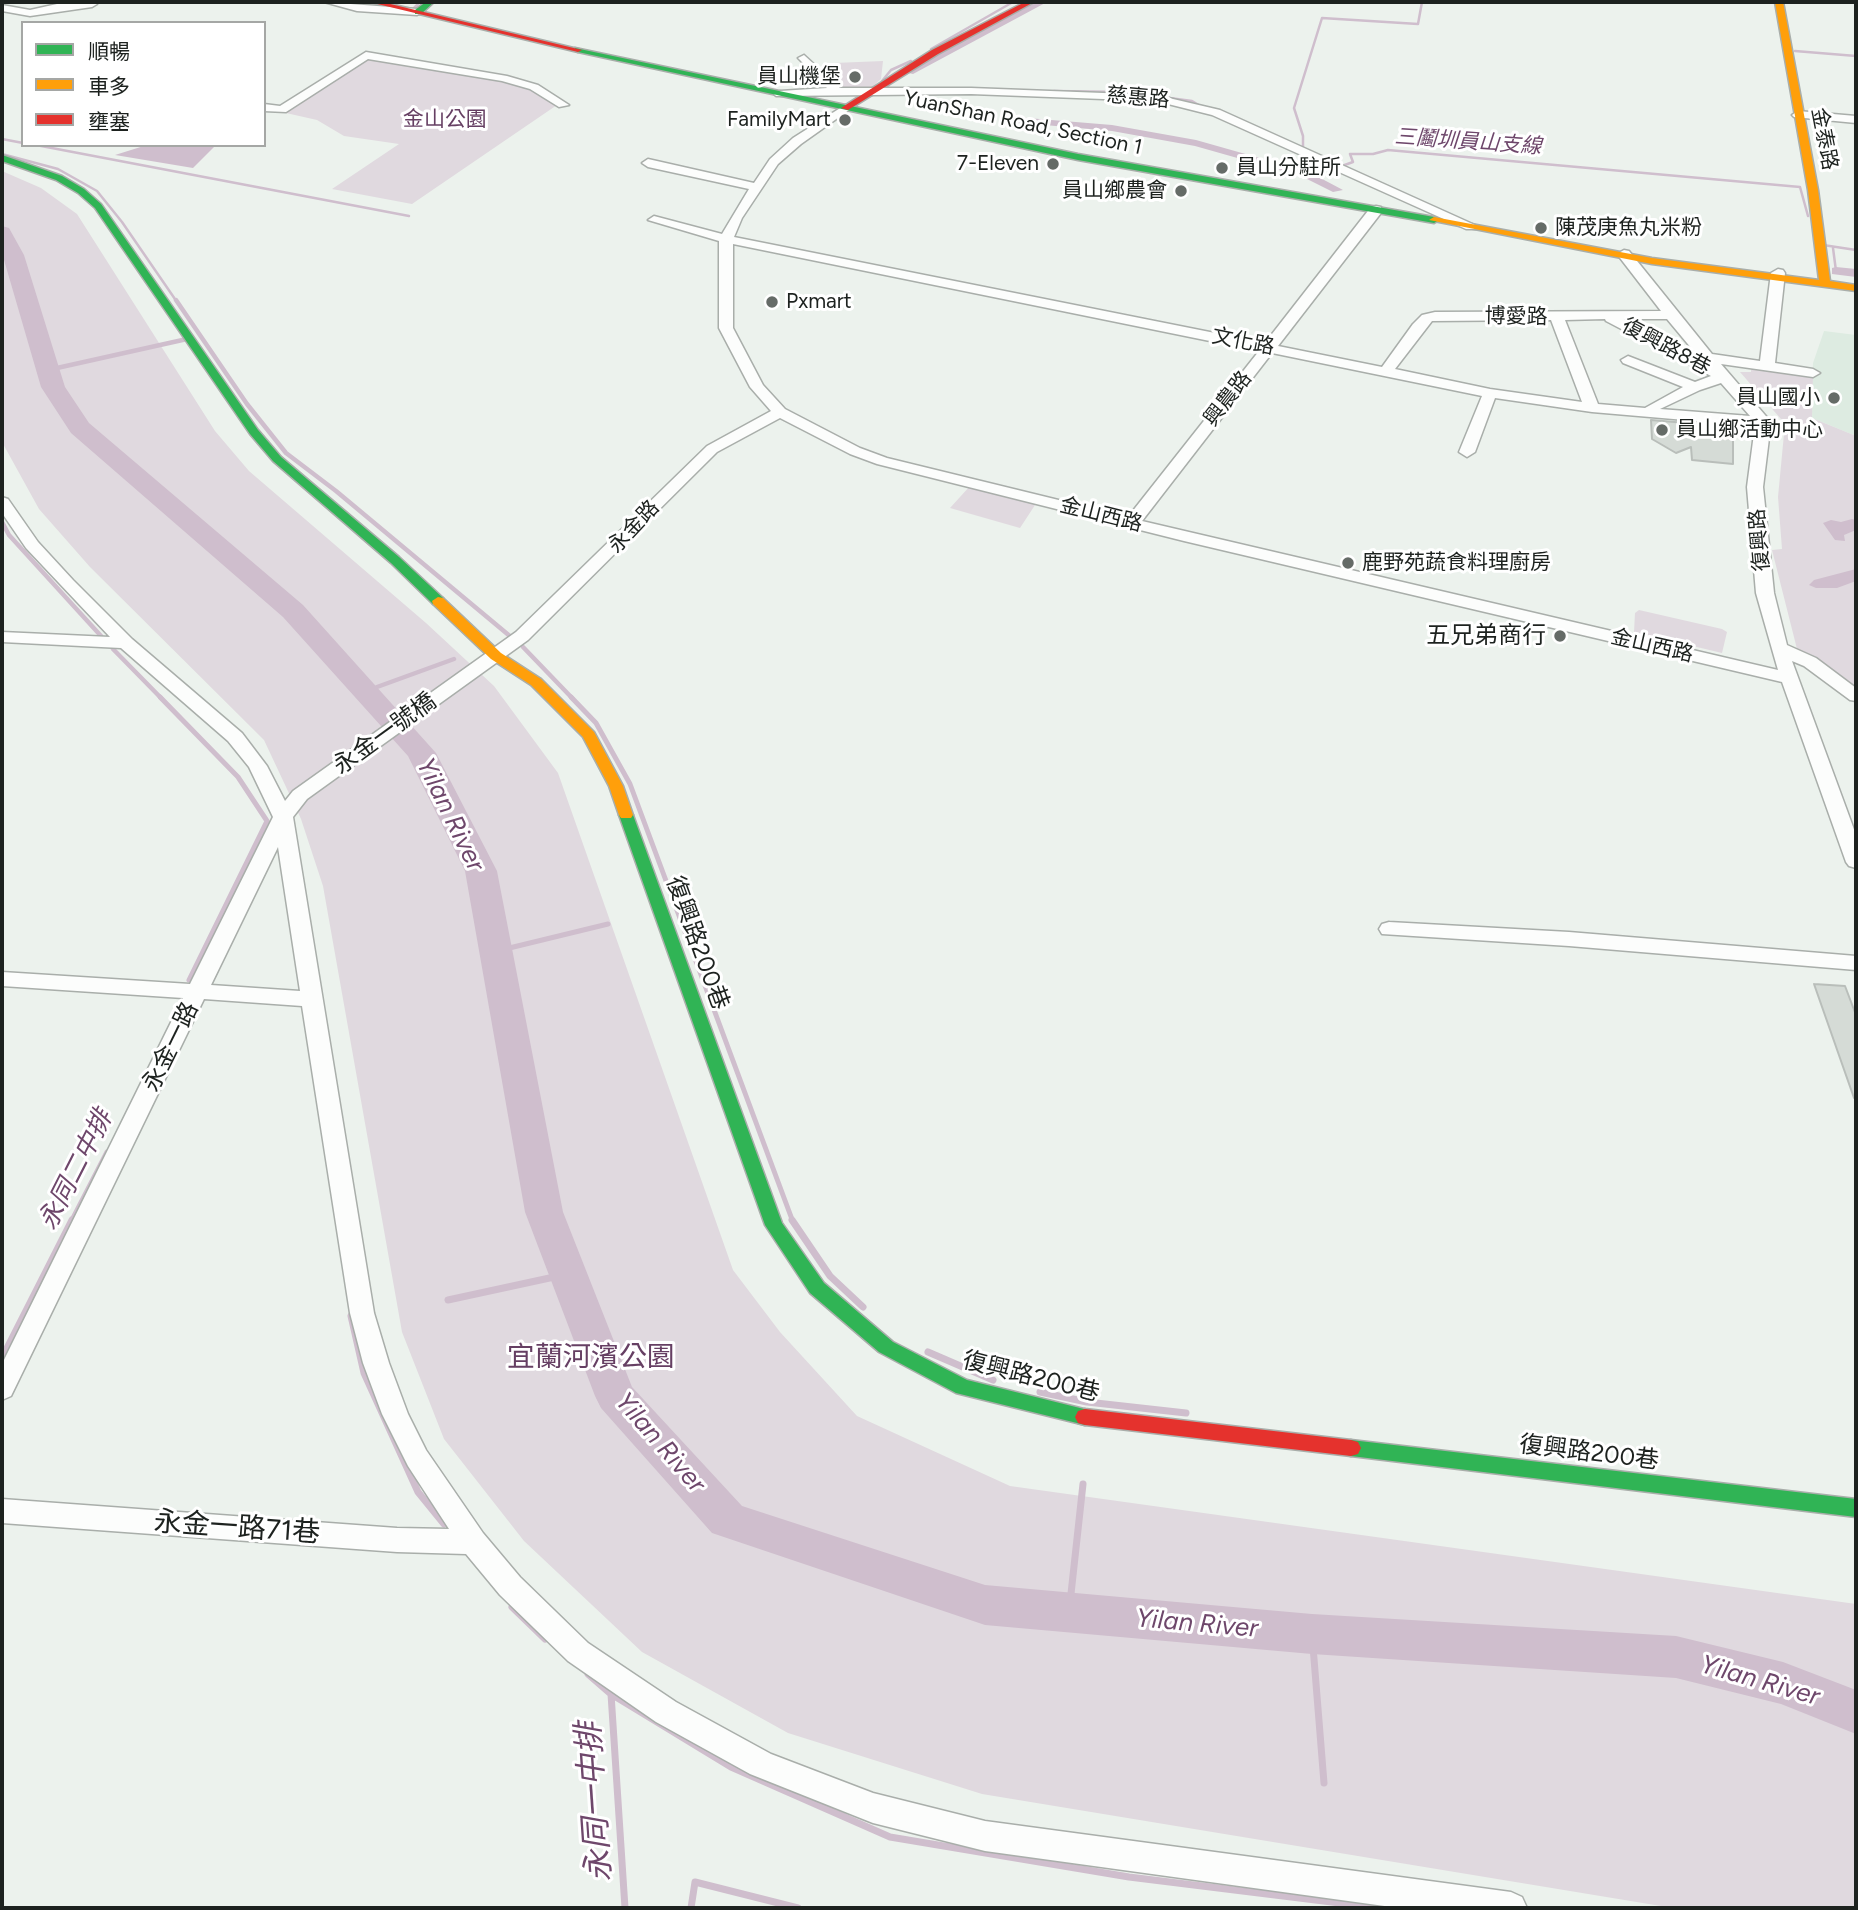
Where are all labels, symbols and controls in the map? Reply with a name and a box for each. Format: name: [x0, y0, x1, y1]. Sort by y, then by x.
legend: [21, 21, 266, 147]
text: 順暢: [88, 39, 130, 64]
place label: 員山機堡: [757, 64, 841, 90]
marker: 員山機堡: [847, 69, 863, 85]
text: 車多: [88, 74, 130, 99]
street label: 慈惠路: [1106, 83, 1170, 113]
street label: YuanShan Road, Section 1: [902, 85, 1144, 161]
street label: 金泰路: [1806, 106, 1842, 172]
park label: 金山公園: [403, 107, 487, 133]
place label: FamilyMart: [727, 107, 831, 133]
text: 壅塞: [88, 109, 130, 134]
marker: FamilyMart: [837, 112, 853, 128]
water label: 三鬮圳員山支線: [1394, 124, 1542, 160]
place label: 7-Eleven: [957, 151, 1039, 177]
place label: 員山分駐所: [1236, 155, 1341, 181]
marker: 7-Eleven: [1045, 156, 1061, 172]
marker: 員山分駐所: [1214, 160, 1230, 176]
place label: 員山鄉農會: [1062, 178, 1167, 204]
marker: 員山鄉農會: [1173, 183, 1189, 199]
place label: 陳茂庚魚丸米粉: [1555, 215, 1702, 241]
marker: 陳茂庚魚丸米粉: [1533, 220, 1549, 236]
place label: Pxmart: [786, 289, 852, 315]
marker: Pxmart: [764, 294, 780, 310]
street label: 博愛路: [1484, 304, 1548, 330]
street label: 復興路8巷: [1617, 313, 1715, 381]
street label: 文化路: [1210, 324, 1276, 360]
street label: 興農路: [1199, 366, 1257, 432]
place label: 員山國小: [1736, 385, 1820, 411]
marker: 員山國小: [1826, 390, 1842, 406]
place label: 員山鄉活動中心: [1676, 417, 1823, 443]
marker: 員山鄉活動中心: [1654, 422, 1670, 438]
street label: 金山西路: [1057, 493, 1145, 537]
street label: 永金路: [603, 495, 665, 559]
street label: 復興路: [1745, 508, 1775, 572]
place label: 鹿野苑蔬食料理廚房: [1362, 550, 1551, 576]
marker: 鹿野苑蔬食料理廚房: [1340, 555, 1356, 571]
place label: 五兄弟商行: [1426, 622, 1546, 650]
street label: 金山西路: [1608, 624, 1696, 668]
marker: 五兄弟商行: [1552, 628, 1568, 644]
street label: 永金一號橋: [328, 687, 442, 781]
water label: Yilan River: [409, 753, 491, 877]
street label: 復興路200巷: [659, 872, 735, 1014]
street label: 永金一路: [137, 998, 205, 1096]
water label: 永同二中排: [33, 1105, 119, 1235]
park label: 宜蘭河濱公園: [507, 1341, 675, 1375]
street label: 復興路200巷: [960, 1346, 1102, 1408]
water label: Yilan River: [608, 1387, 712, 1499]
street label: 復興路200巷: [1518, 1430, 1660, 1476]
street label: 永金一路71巷: [153, 1505, 321, 1551]
water label: Yilan River: [1135, 1603, 1259, 1645]
water label: Yilan River: [1697, 1649, 1823, 1713]
water label: 永同一中排: [570, 1721, 620, 1883]

